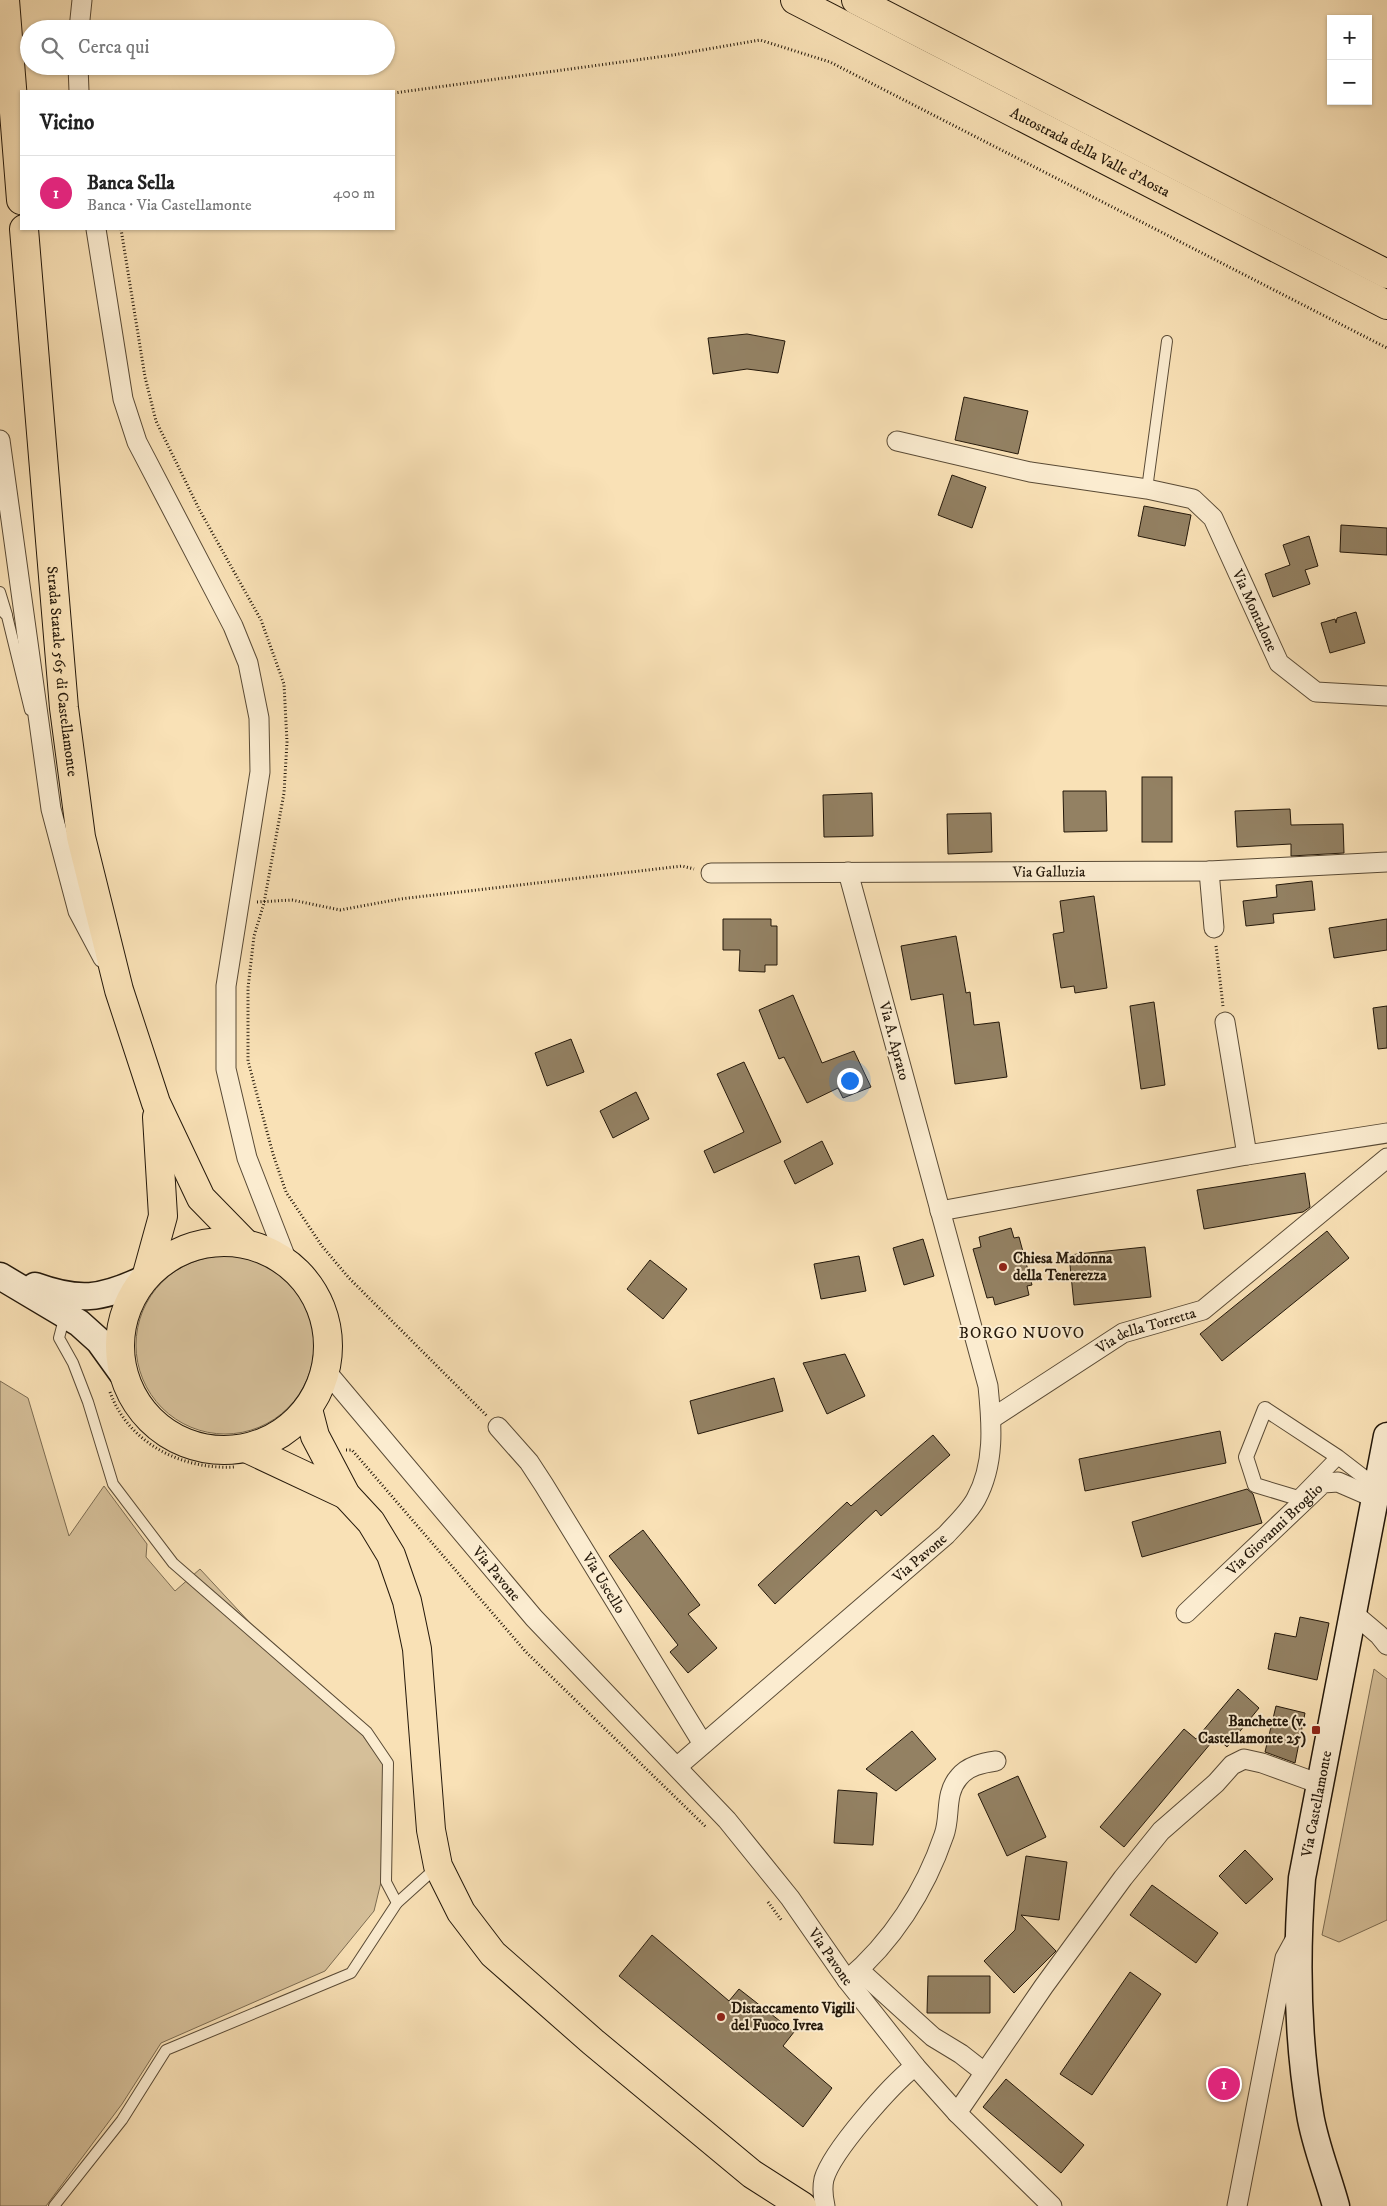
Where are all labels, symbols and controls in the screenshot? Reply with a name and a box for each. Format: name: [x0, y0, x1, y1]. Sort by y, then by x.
map controls: [1327, 15, 1372, 105]
button: +: [1327, 15, 1372, 60]
search box: [20, 20, 395, 75]
icon: search: [38, 34, 66, 62]
text: Cerca qui: [78, 36, 149, 59]
button: −: [1327, 60, 1372, 105]
street label: Autostrada della Valle d'Aosta: [1007, 103, 1174, 201]
text: Vicino: [40, 110, 94, 136]
text: Banca Sella: [87, 172, 175, 195]
text: 1: [53, 183, 59, 203]
text: 400 m: [333, 183, 375, 203]
text: Banca · Via Castellamonte: [87, 195, 252, 215]
street label: Strada Statale 565 di Castellamonte: [43, 565, 82, 778]
street label: Via Montalone: [1228, 565, 1282, 655]
street label: Via Galluzia: [1012, 862, 1086, 881]
street label: Via A. Aprato: [874, 999, 914, 1082]
your location: [837, 1068, 863, 1094]
place label: Chiesa Madonna della Tenerezza: [1013, 1249, 1113, 1285]
marker: Chiesa Madonna della Tenerezza: [997, 1261, 1009, 1273]
street label: Via della Torretta: [1092, 1303, 1199, 1358]
district label: BORGO NUOVO: [959, 1323, 1085, 1343]
street label: Via Giovanni Broglio: [1222, 1479, 1327, 1580]
street label: Via Pavone: [888, 1529, 951, 1587]
street label: Via Pavone: [468, 1542, 525, 1605]
street label: Via Uscello: [578, 1548, 630, 1617]
place label: Banchette (v. Castellamonte 25): [1198, 1712, 1306, 1748]
marker: Banchette (v. Castellamonte 25): [1310, 1724, 1322, 1736]
street label: Via Castellamonte: [1297, 1749, 1336, 1860]
street label: Via Pavone: [804, 1923, 857, 1989]
place label: Distaccamento Vigili del Fuoco Ivrea: [731, 1999, 855, 2035]
marker: Distaccamento Vigili del Fuoco Ivrea: [715, 2011, 727, 2023]
pin: 1: [1208, 2065, 1240, 2103]

